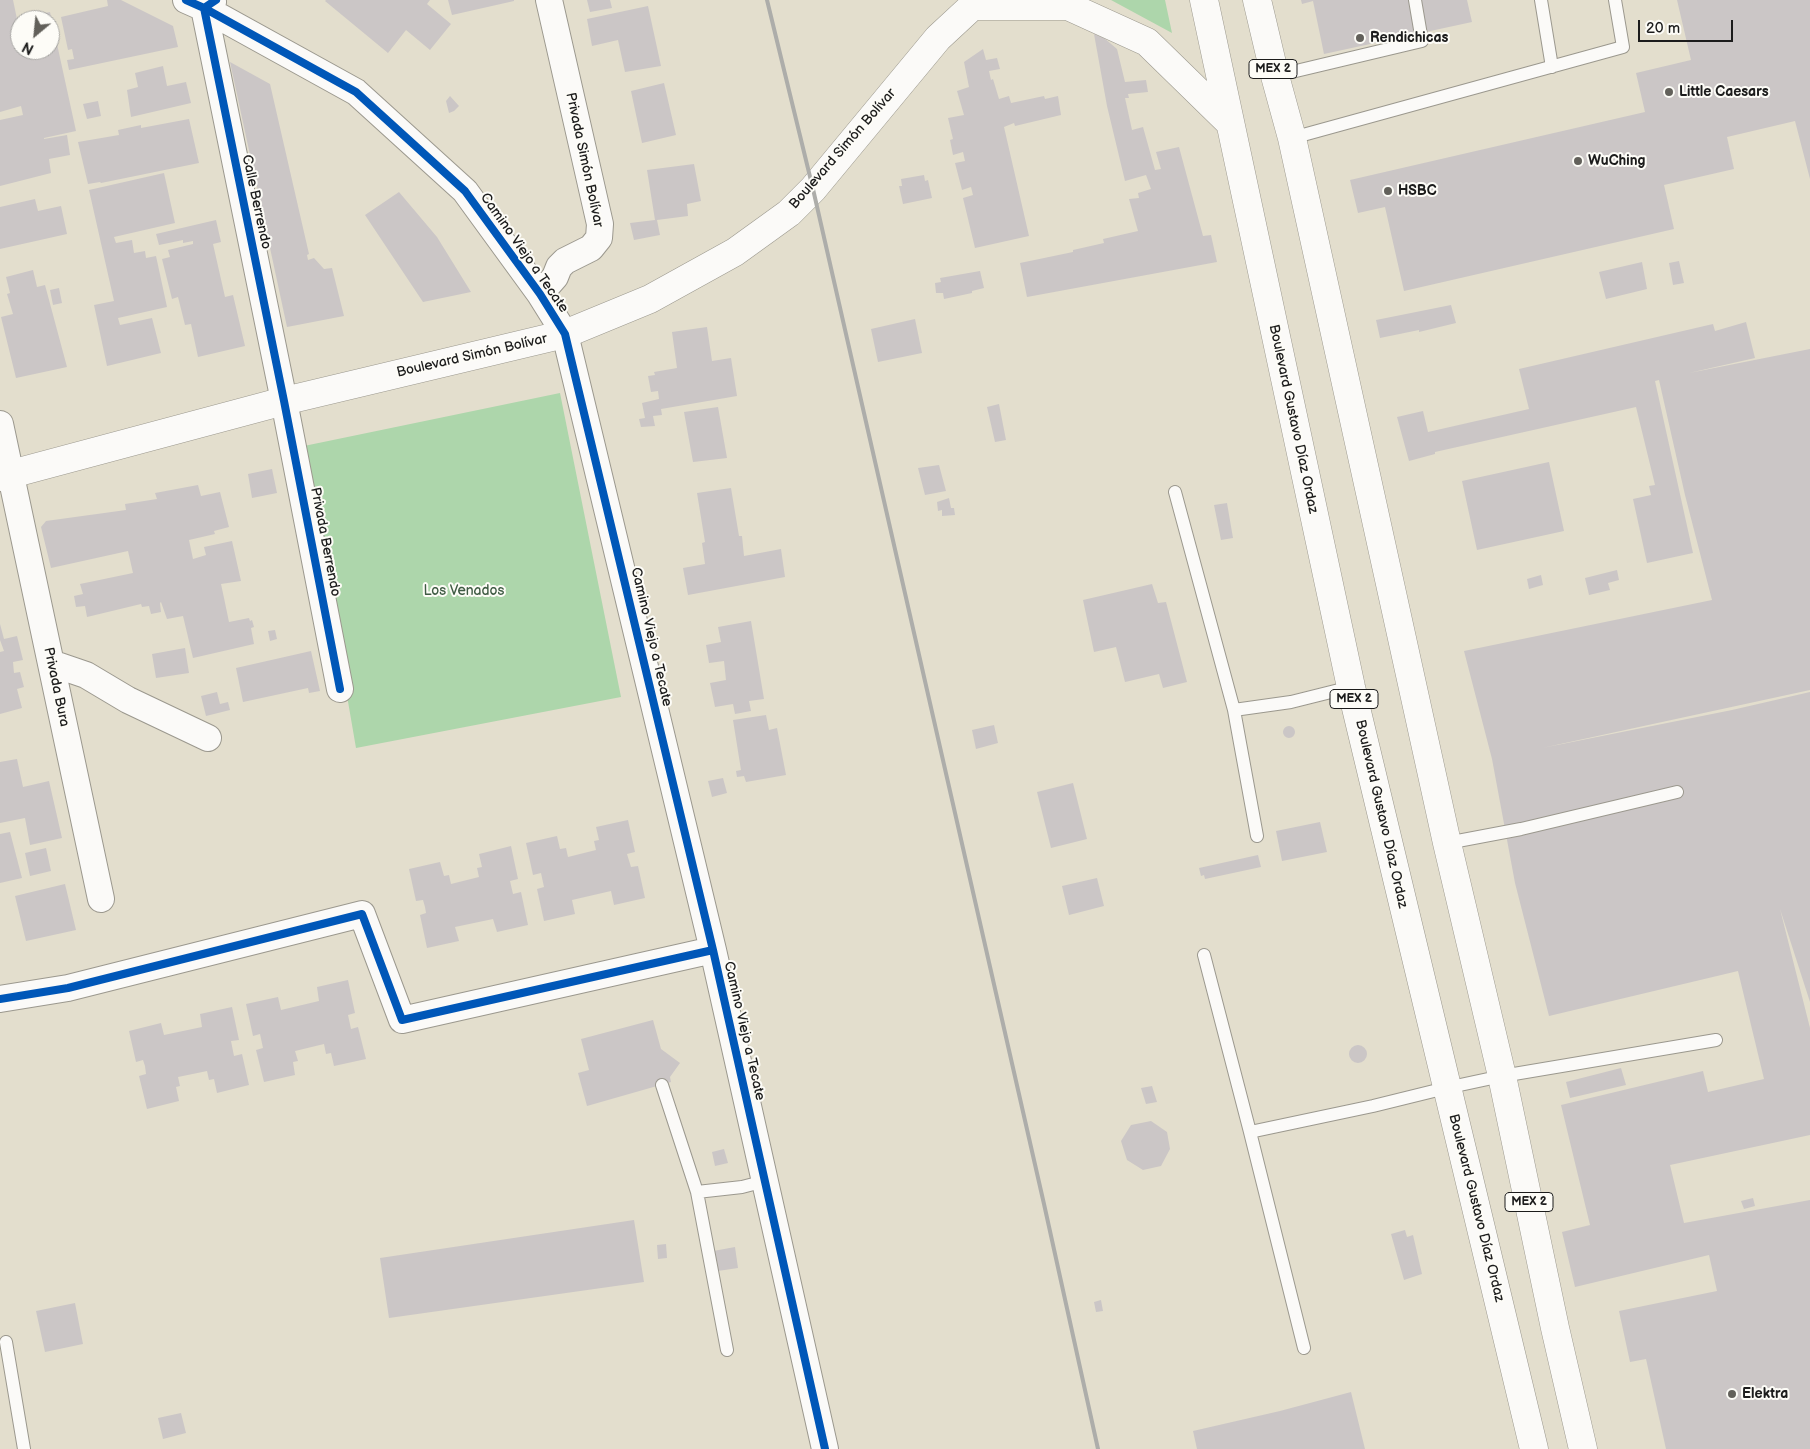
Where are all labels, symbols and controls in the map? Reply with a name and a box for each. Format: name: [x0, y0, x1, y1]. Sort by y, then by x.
north arrow: [10, 10, 60, 60]
scale bar: [1640, 10, 1735, 42]
text: 20 m: [1646, 19, 1680, 38]
place label: Rendichicas: [1370, 30, 1448, 46]
marker: Rendichicas: [1354, 32, 1366, 44]
text: N: [20, 38, 37, 58]
road number: MEX 2: [1249, 60, 1297, 78]
place label: Little Caesars: [1679, 84, 1769, 100]
street label: Boulevard Simón Bolívar: [786, 85, 900, 213]
marker: Little Caesars: [1663, 86, 1675, 98]
street label: Privada Simón Bolívar: [562, 91, 606, 229]
street label: Calle Berrendo: [238, 153, 274, 251]
place label: WuChing: [1588, 153, 1645, 169]
marker: WuChing: [1572, 155, 1584, 167]
place label: HSBC: [1398, 183, 1437, 199]
marker: HSBC: [1382, 185, 1394, 197]
street label: Camino Viejo a Tecate: [476, 190, 572, 316]
street label: Boulevard Gustavo Díaz Ordaz: [1265, 323, 1321, 515]
street label: Boulevard Simón Bolívar: [395, 330, 549, 382]
street label: Privada Berrendo: [306, 486, 344, 598]
street label: Camino Viejo a Tecate: [627, 566, 675, 708]
park label: Los Venados: [424, 583, 504, 599]
street label: Privada Bura: [39, 646, 73, 728]
road number: MEX 2: [1330, 690, 1378, 709]
street label: Boulevard Gustavo Díaz Ordaz: [1351, 718, 1411, 910]
street label: Camino Viejo a Tecate: [720, 960, 768, 1102]
street label: Boulevard Gustavo Díaz Ordaz: [1445, 1112, 1507, 1304]
road number: MEX 2: [1505, 1192, 1553, 1212]
place label: Elektra: [1742, 1386, 1788, 1402]
marker: Elektra: [1726, 1388, 1738, 1400]

